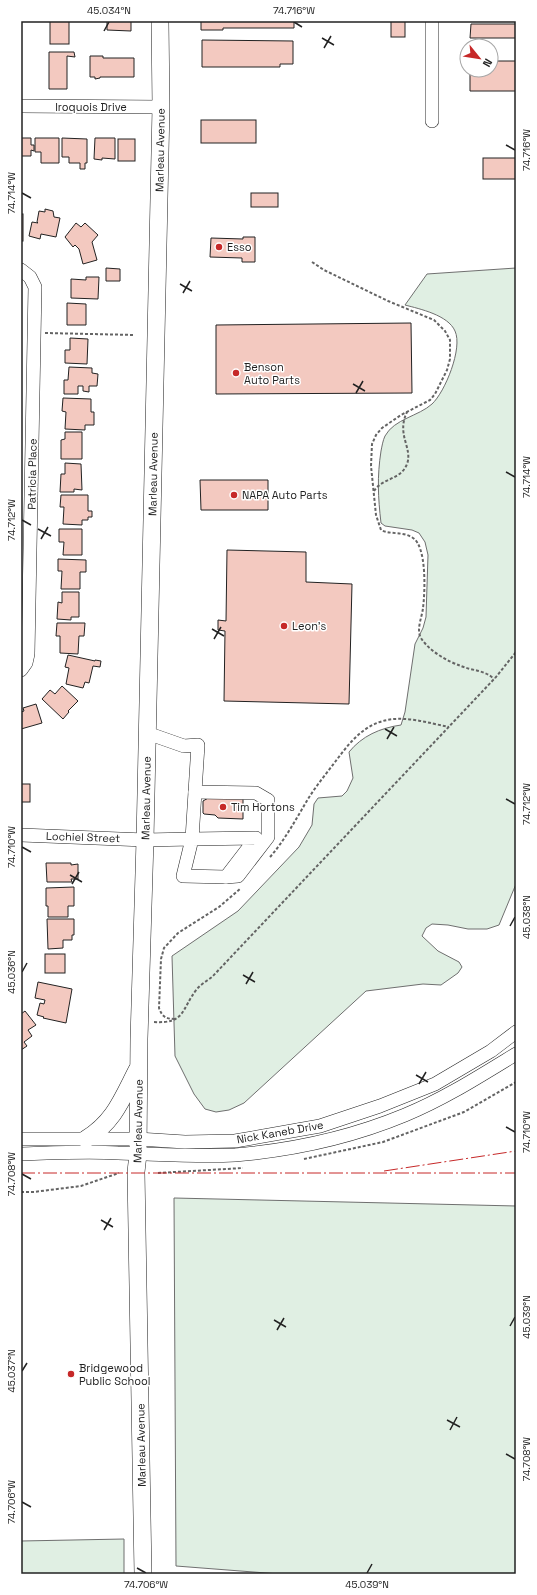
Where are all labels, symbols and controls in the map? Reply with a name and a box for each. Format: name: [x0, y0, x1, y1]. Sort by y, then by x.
text: 45.034°N: [87, 4, 131, 17]
text: 74.716°W: [273, 4, 315, 17]
north arrow: [459, 38, 499, 78]
text: N: [480, 56, 496, 70]
street label: Iroquois Drive: [55, 100, 127, 114]
street label: Marleau Avenue: [152, 108, 168, 192]
text: 74.716°W: [520, 129, 533, 171]
text: 74.714°W: [5, 172, 18, 214]
place label: Esso: [227, 240, 252, 254]
marker: Esso: [214, 242, 224, 252]
place label: Benson Auto Parts: [244, 360, 300, 387]
marker: Benson Auto Parts: [231, 368, 241, 378]
street label: Marleau Avenue: [145, 432, 161, 516]
street label: Patricia Place: [24, 438, 40, 510]
text: 74.714°W: [520, 456, 533, 498]
place label: NAPA Auto Parts: [242, 488, 328, 502]
marker: NAPA Auto Parts: [229, 490, 239, 500]
text: 74.712°W: [5, 499, 18, 541]
place label: Leon's: [292, 619, 326, 633]
marker: Leon's: [279, 621, 289, 631]
street label: Marleau Avenue: [138, 756, 154, 840]
text: 74.712°W: [520, 783, 533, 825]
place label: Tim Hortons: [231, 800, 295, 814]
marker: Tim Hortons: [218, 802, 228, 812]
text: 74.710°W: [5, 826, 18, 868]
street label: Lochiel Street: [46, 829, 120, 845]
text: 45.038°N: [520, 895, 533, 939]
text: 45.036°N: [5, 950, 18, 994]
street label: Marleau Avenue: [130, 1079, 146, 1163]
text: 74.710°W: [520, 1111, 533, 1153]
street label: Nick Kaneb Drive: [236, 1117, 324, 1147]
text: 74.708°W: [5, 1152, 18, 1196]
text: 45.039°N: [520, 1295, 533, 1339]
text: 45.037°N: [5, 1349, 18, 1393]
place label: Bridgewood Public School: [79, 1361, 151, 1388]
marker: Bridgewood Public School: [66, 1369, 76, 1379]
street label: Marleau Avenue: [133, 1403, 149, 1487]
text: 74.708°W: [520, 1437, 533, 1481]
text: 74.706°W: [5, 1480, 18, 1524]
text: 74.706°W: [124, 1578, 168, 1591]
text: 45.039°N: [345, 1578, 389, 1591]

